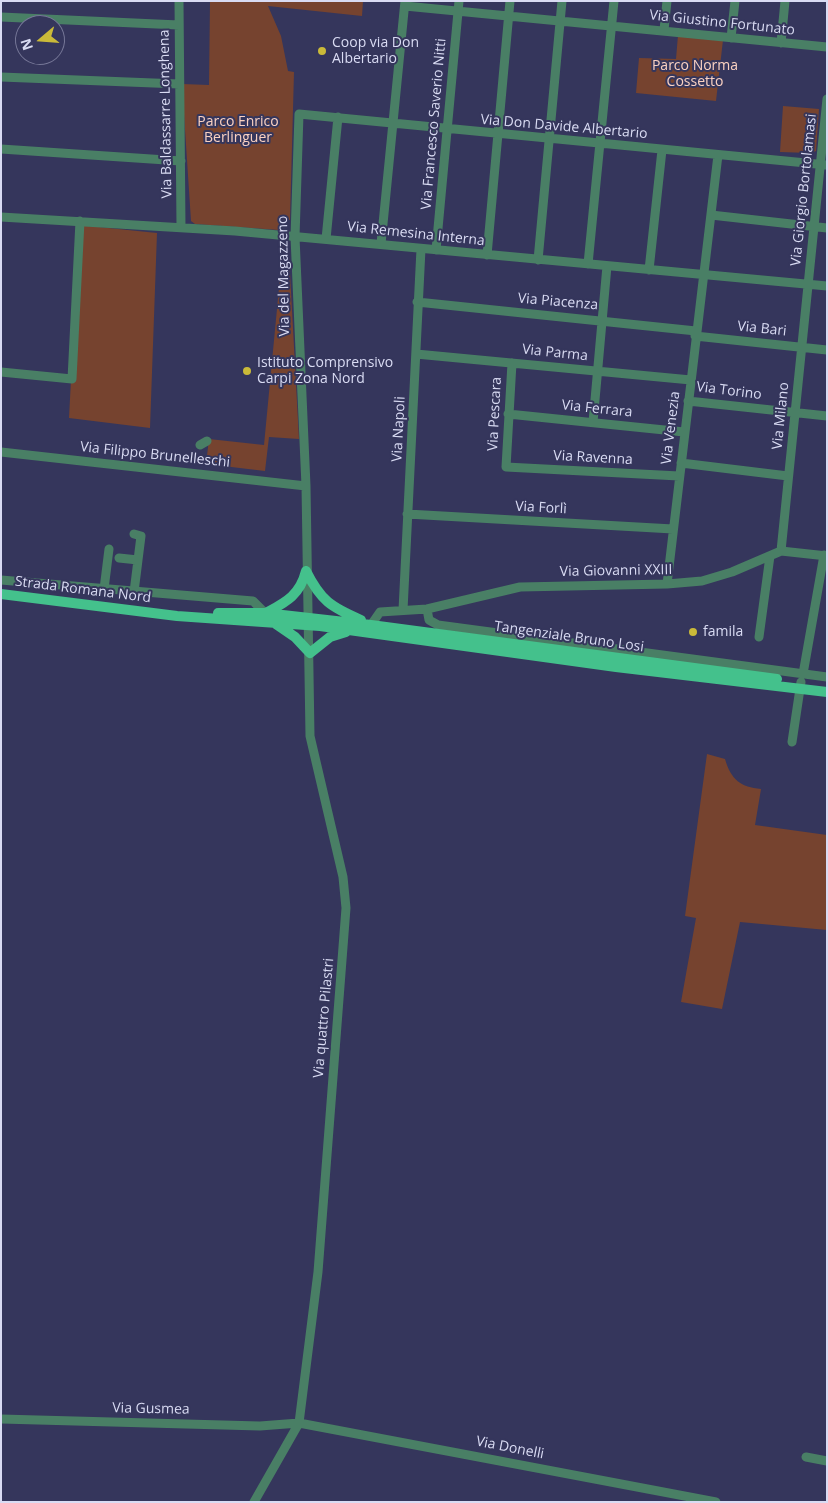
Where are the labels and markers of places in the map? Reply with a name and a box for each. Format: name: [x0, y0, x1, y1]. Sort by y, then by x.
place label: Coop via Don Albertario: [332, 35, 419, 68]
marker: Coop via Don Albertario: [316, 45, 328, 57]
place label: Istituto Comprensivo Carpi Zona Nord: [257, 355, 393, 388]
marker: Istituto Comprensivo Carpi Zona Nord: [241, 365, 253, 377]
place label: famila: [703, 624, 743, 640]
marker: famila: [687, 626, 699, 638]

